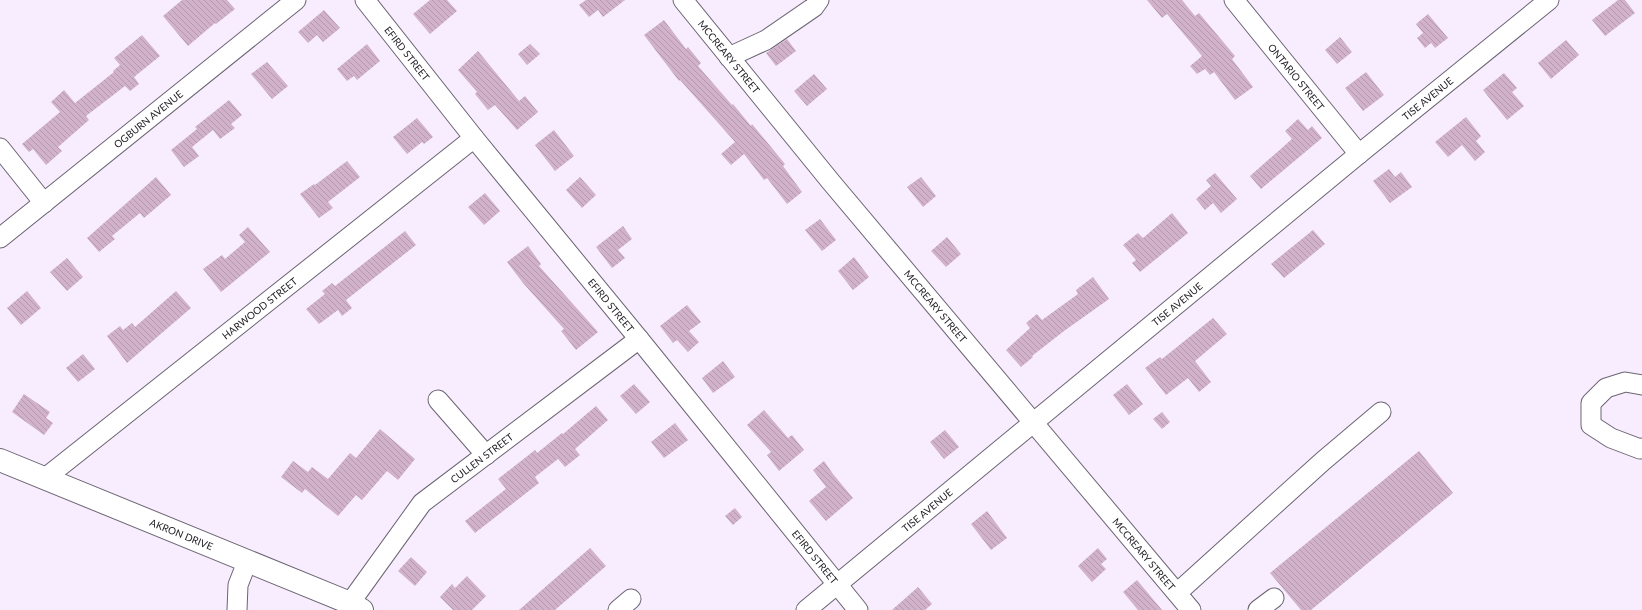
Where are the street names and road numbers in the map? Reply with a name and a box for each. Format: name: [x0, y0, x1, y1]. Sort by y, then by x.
street label: MCCREARY STREET: [696, 18, 762, 96]
street label: EFIRD STREET: [382, 24, 432, 83]
street label: ONTARIO STREET: [1266, 41, 1327, 113]
street label: TISE AVENUE: [1400, 74, 1455, 123]
street label: OGBURN AVENUE: [111, 88, 185, 150]
street label: MCCREARY STREET: [902, 268, 969, 345]
street label: HARWOOD STREET: [220, 275, 299, 341]
street label: EFIRD STREET: [586, 276, 637, 334]
street label: TISE AVENUE: [1149, 280, 1205, 328]
street label: CULLEN STREET: [448, 430, 515, 485]
street label: TISE AVENUE: [899, 486, 955, 534]
street label: AKRON DRIVE: [148, 516, 215, 552]
street label: MCCREARY STREET: [1110, 516, 1178, 593]
street label: EFIRD STREET: [790, 528, 840, 586]

